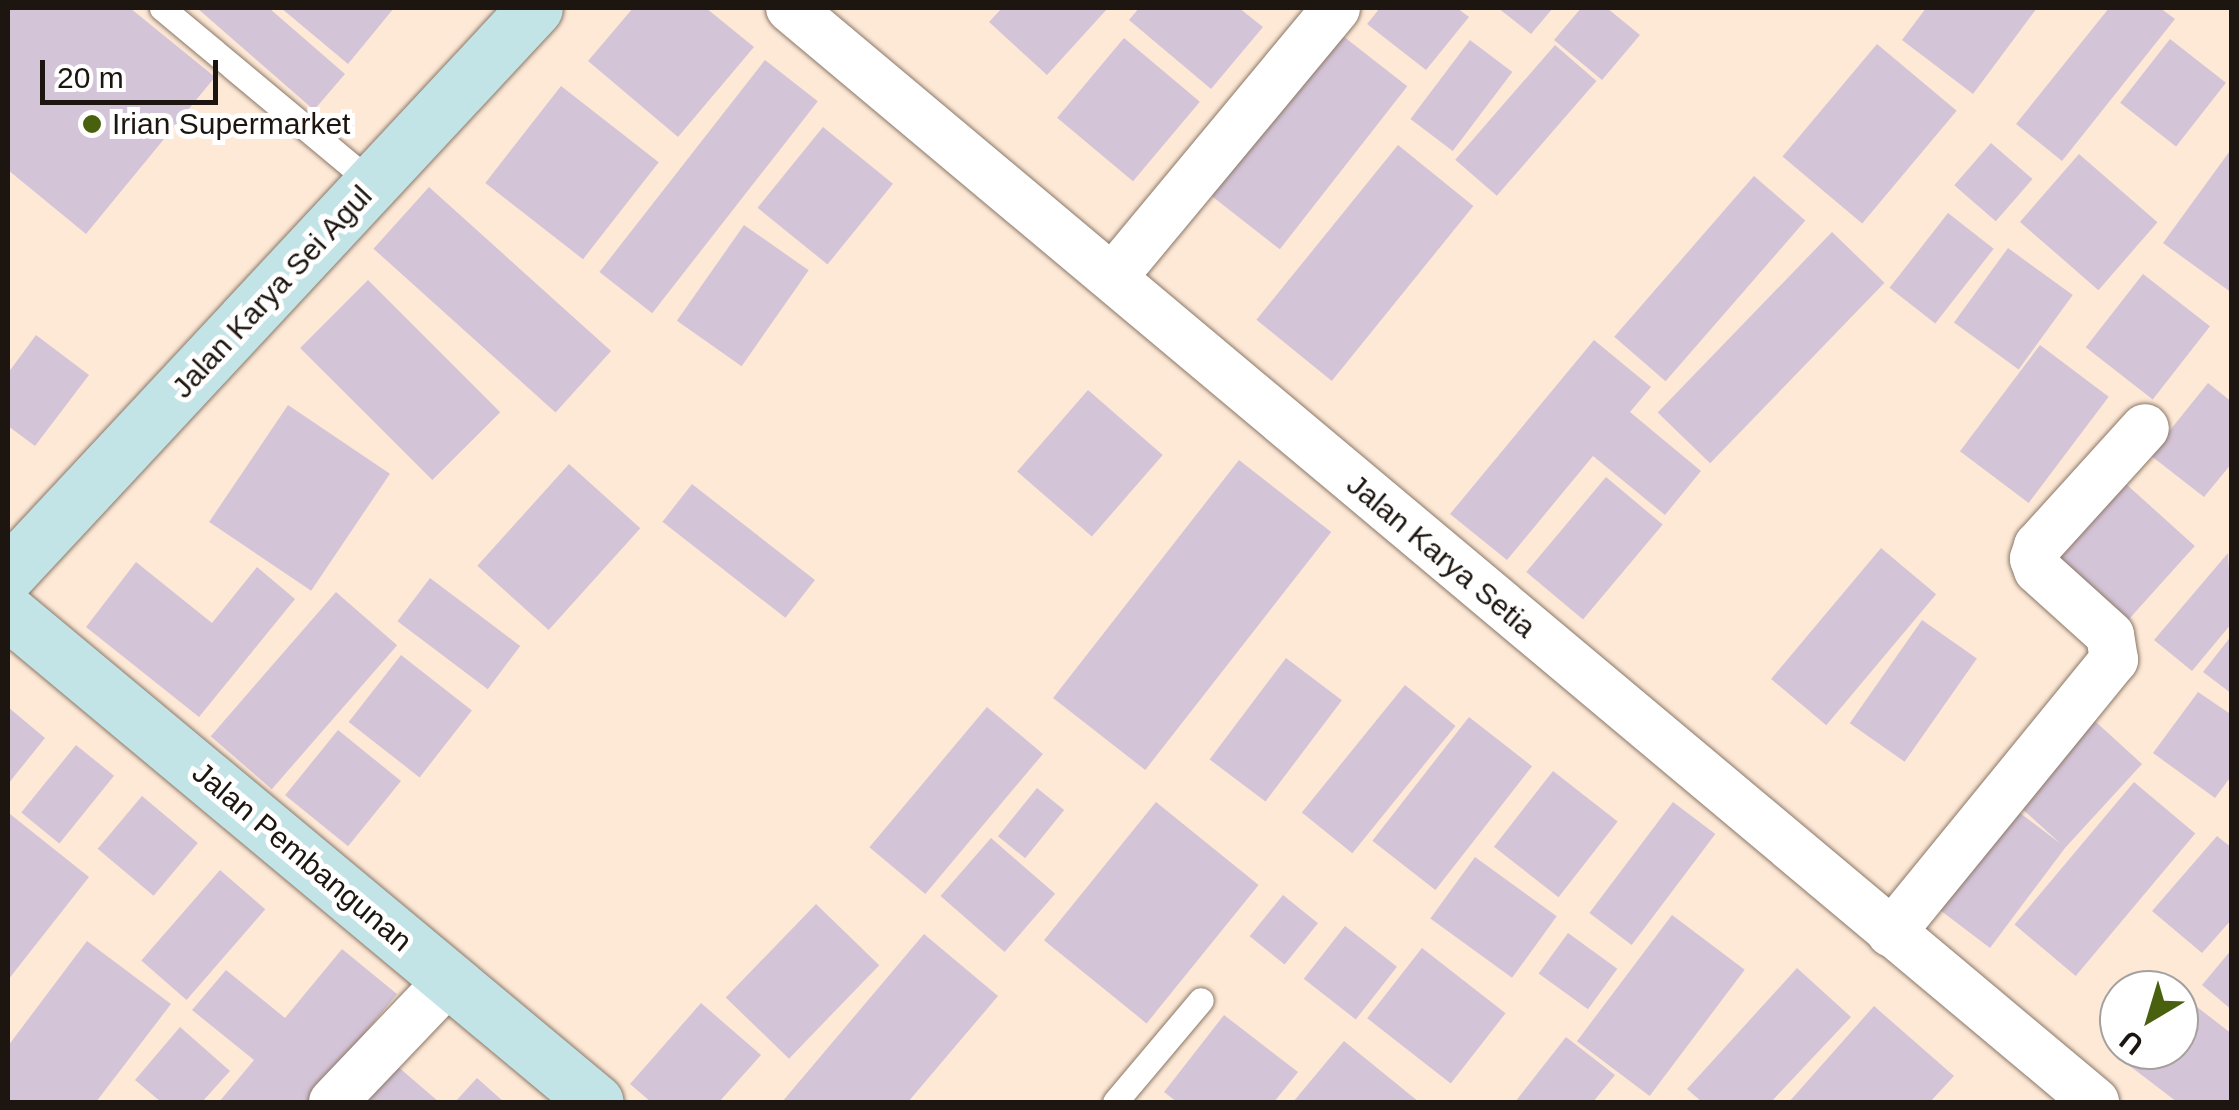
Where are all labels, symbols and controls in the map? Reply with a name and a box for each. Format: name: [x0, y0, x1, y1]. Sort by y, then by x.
scale bar: [45, 40, 222, 102]
text: 20 m: [57, 61, 124, 94]
place label: Irian Supermarket: [112, 106, 350, 142]
marker: Irian Supermarket: [81, 113, 103, 135]
street label: Jalan Karya Sei Agul: [164, 178, 380, 406]
street label: Jalan Karya Setia: [1339, 467, 1543, 645]
street label: Jalan Pembangunan: [185, 755, 419, 959]
north arrow: [2099, 970, 2199, 1070]
text: U: [2114, 1024, 2149, 1061]

